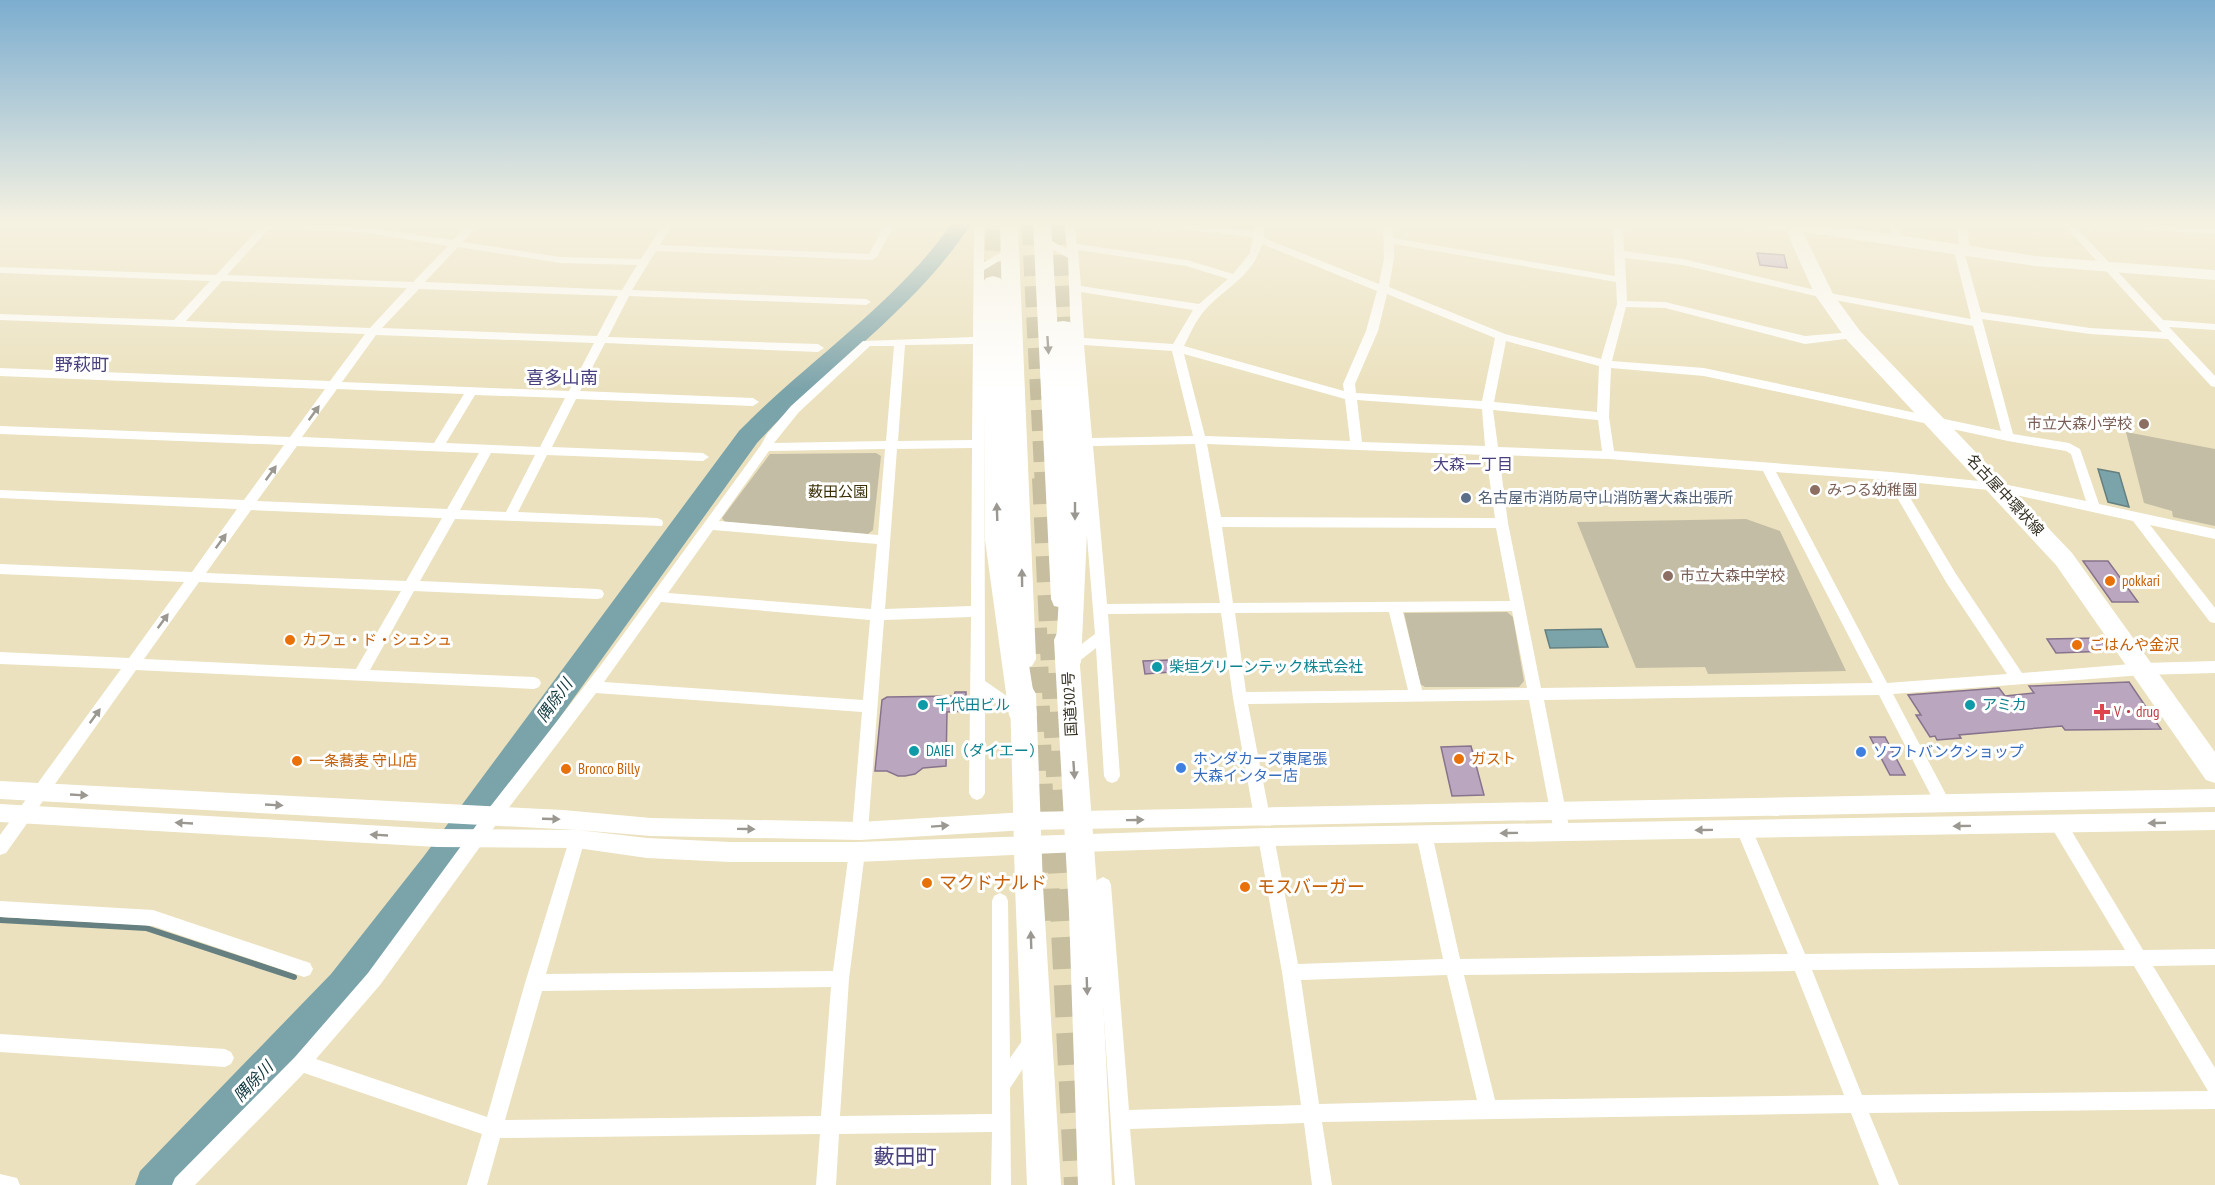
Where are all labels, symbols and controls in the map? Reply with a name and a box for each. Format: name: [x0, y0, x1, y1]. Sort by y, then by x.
one-way arrow: [1043, 336, 1052, 355]
district label: 野萩町: [55, 353, 109, 376]
district label: 喜多山南: [526, 366, 598, 389]
one-way arrow: [308, 405, 320, 420]
place label: 市立大森小学校: [2027, 414, 2132, 433]
marker: 市立大森小学校: [2137, 417, 2151, 431]
street label: 名古屋中環状線: [1963, 450, 2048, 540]
district label: 大森一丁目: [1433, 454, 1513, 474]
one-way arrow: [265, 465, 277, 481]
place label: みつる幼稚園: [1827, 480, 1917, 499]
park label: 薮田公園: [808, 482, 868, 501]
marker: みつる幼稚園: [1808, 483, 1822, 497]
place label: 名古屋市消防局守山消防署大森出張所: [1478, 488, 1733, 507]
marker: 名古屋市消防局守山消防署大森出張所: [1459, 491, 1473, 505]
one-way arrow: [1070, 501, 1080, 520]
one-way arrow: [992, 502, 1001, 521]
one-way arrow: [215, 534, 227, 550]
place label: 市立大森中学校: [1680, 566, 1785, 585]
one-way arrow: [1017, 568, 1026, 587]
marker: 市立大森中学校: [1661, 569, 1675, 583]
place label: pokkari: [2122, 571, 2160, 590]
marker: pokkari: [2103, 574, 2117, 588]
one-way arrow: [157, 613, 169, 629]
place label: カフェ・ド・シュシュ: [302, 630, 452, 649]
marker: カフェ・ド・シュシュ: [283, 633, 297, 647]
place label: ごはんや金沢: [2089, 635, 2179, 654]
marker: ごはんや金沢: [2070, 638, 2084, 652]
place label: 柴垣グリーンテック株式会社: [1169, 657, 1363, 676]
marker: 柴垣グリーンテック株式会社: [1150, 660, 1164, 674]
street label: 国道302号: [1058, 671, 1081, 737]
water label: 隅除川: [532, 673, 577, 725]
place label: 千代田ビル: [935, 695, 1010, 714]
place label: アミカ: [1982, 695, 2027, 714]
marker: 千代田ビル: [916, 698, 930, 712]
marker: アミカ: [1963, 698, 1977, 712]
place label: V・drug: [2113, 702, 2160, 721]
marker: V・drug: [2095, 705, 2109, 719]
one-way arrow: [89, 708, 101, 724]
place label: DAIEI（ダイエー）: [926, 741, 1044, 760]
place label: ソフトバンクショップ: [1873, 742, 2024, 761]
marker: DAIEI（ダイエー）: [907, 744, 921, 758]
marker: ソフトバンクショップ: [1854, 745, 1868, 759]
place label: ホンダカーズ東尾張 大森インター店: [1193, 749, 1327, 785]
place label: ガスト: [1471, 749, 1516, 768]
place label: 一条蕎麦 守山店: [309, 751, 417, 770]
marker: ガスト: [1452, 752, 1466, 766]
marker: 一条蕎麦 守山店: [290, 754, 304, 768]
place label: Bronco Billy: [578, 759, 640, 778]
one-way arrow: [1070, 761, 1079, 780]
marker: ホンダカーズ東尾張 大森インター店: [1174, 761, 1188, 775]
marker: Bronco Billy: [559, 762, 573, 776]
one-way arrow: [70, 790, 89, 799]
one-way arrow: [265, 800, 284, 810]
one-way arrow: [541, 814, 560, 823]
one-way arrow: [1126, 815, 1145, 824]
one-way arrow: [2147, 818, 2166, 827]
one-way arrow: [174, 819, 193, 828]
one-way arrow: [931, 822, 950, 831]
one-way arrow: [1952, 822, 1971, 831]
one-way arrow: [736, 824, 755, 834]
one-way arrow: [1694, 825, 1713, 835]
one-way arrow: [1499, 828, 1518, 838]
one-way arrow: [369, 830, 388, 839]
place label: マクドナルド: [939, 871, 1047, 894]
place label: モスバーガー: [1257, 875, 1365, 898]
marker: マクドナルド: [920, 876, 934, 890]
marker: モスバーガー: [1238, 880, 1252, 894]
one-way arrow: [1027, 931, 1036, 950]
one-way arrow: [1083, 977, 1092, 996]
water label: 隅除川: [229, 1055, 278, 1105]
district label: 藪田町: [874, 1143, 937, 1170]

